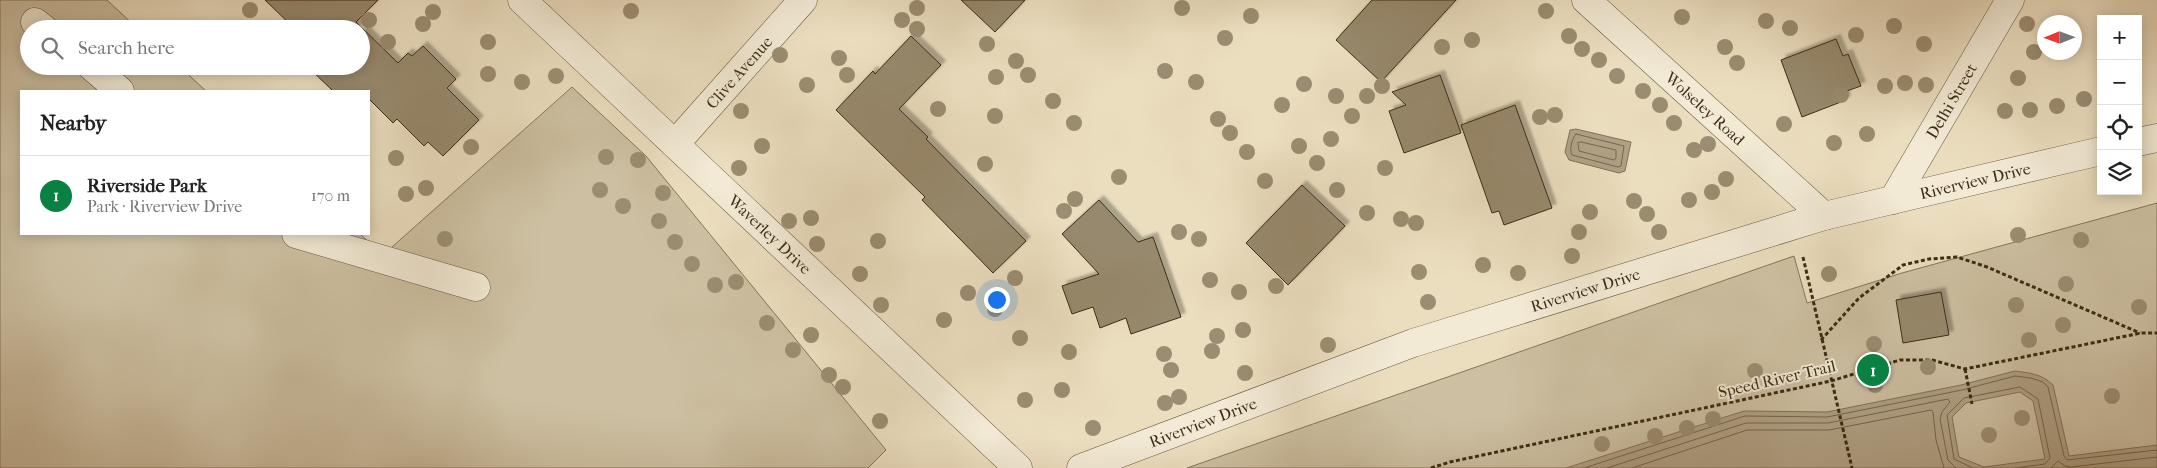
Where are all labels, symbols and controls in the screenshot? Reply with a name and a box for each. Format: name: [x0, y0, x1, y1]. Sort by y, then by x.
north arrow: [2037, 15, 2082, 60]
map controls: [2097, 15, 2142, 195]
button: +: [2097, 15, 2142, 60]
search box: [20, 20, 370, 75]
street label: Clive Avenue: [702, 32, 776, 112]
icon: search: [38, 34, 66, 62]
text: Search here: [78, 37, 174, 59]
street label: Delhi Street: [1922, 59, 1981, 142]
button: −: [2097, 60, 2142, 105]
street label: Wolseley Road: [1661, 67, 1749, 149]
button: locate: [2097, 105, 2142, 150]
text: Nearby: [40, 111, 106, 135]
button: layers: [2097, 150, 2142, 195]
street label: Riverview Drive: [1918, 158, 2032, 203]
text: Riverside Park: [87, 175, 207, 197]
text: 1: [53, 186, 59, 205]
text: 170 m: [311, 186, 350, 205]
street label: Waverley Drive: [724, 190, 816, 278]
text: Park · Riverview Drive: [87, 197, 242, 216]
street label: Riverview Drive: [1528, 264, 1642, 316]
your location: [984, 287, 1010, 313]
pin: 1: [1857, 351, 1889, 389]
street label: Speed River Trail: [1716, 356, 1838, 402]
street label: Riverview Drive: [1146, 393, 1259, 451]

